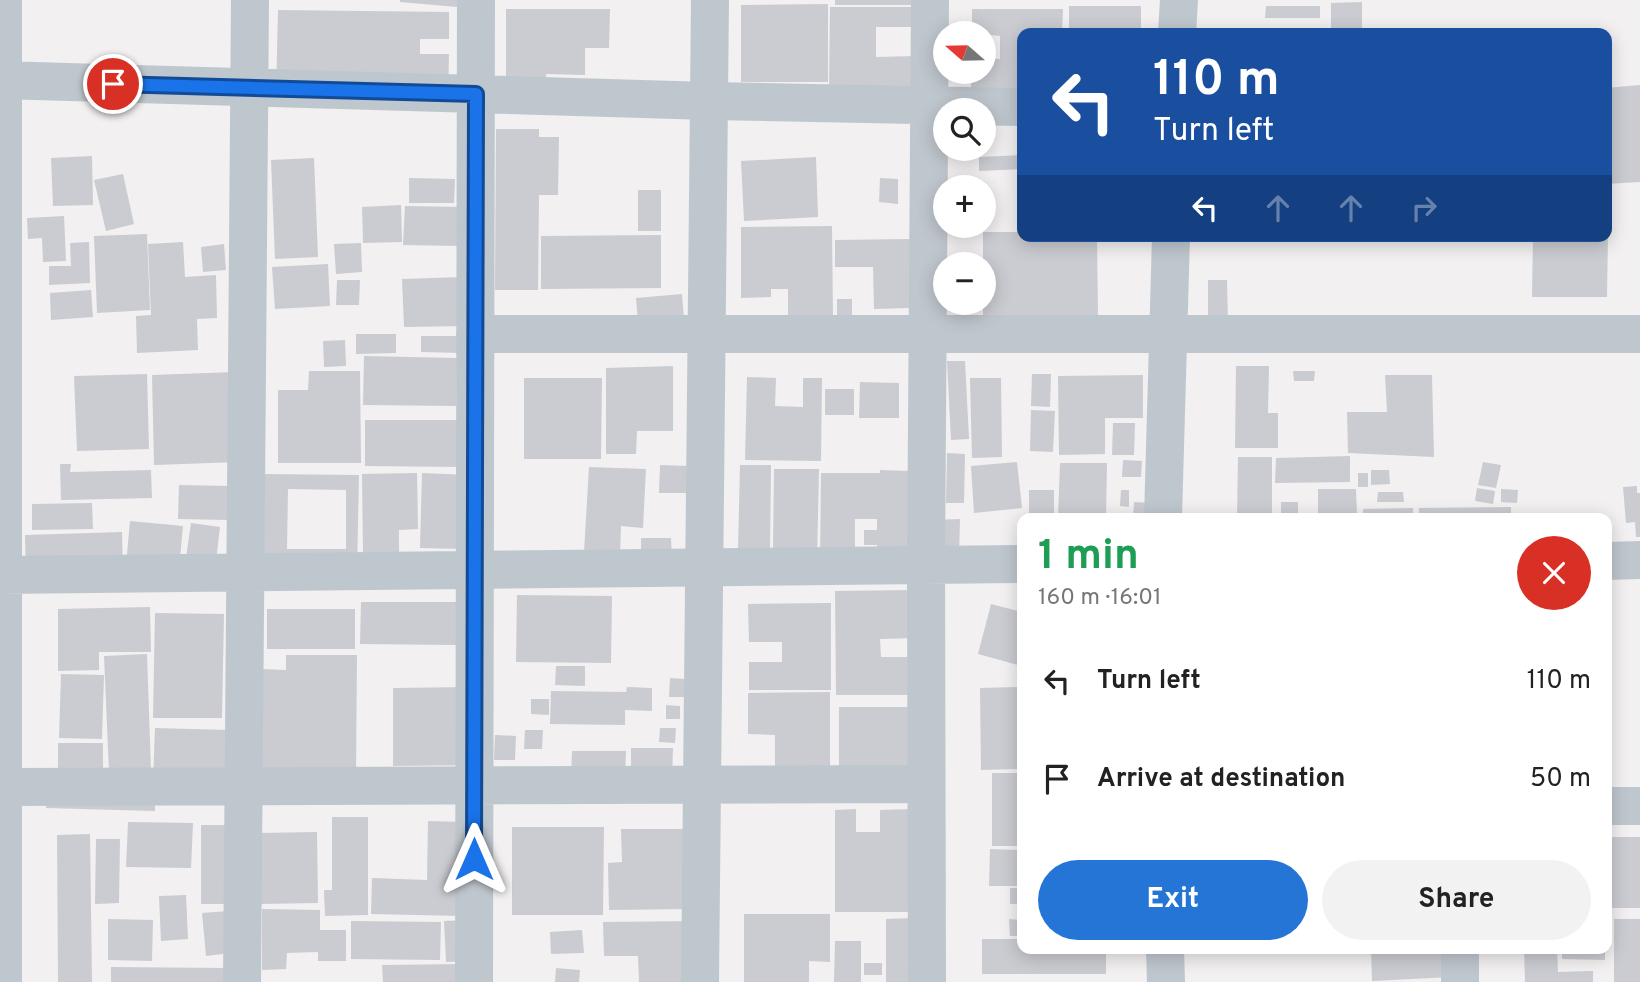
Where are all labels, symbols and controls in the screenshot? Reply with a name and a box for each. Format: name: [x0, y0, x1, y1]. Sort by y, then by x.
north arrow: [933, 21, 996, 84]
map controls: [933, 21, 996, 315]
text: 110 m: [1153, 51, 1280, 113]
pin: [83, 54, 143, 114]
icon: left: [1038, 56, 1129, 147]
icon: arrive: [94, 65, 132, 103]
button: search: [933, 98, 996, 161]
text: Turn left: [1153, 112, 1274, 152]
button: +: [933, 175, 996, 238]
icon: left: [1186, 189, 1224, 227]
icon: ahead: [1259, 189, 1297, 227]
icon: ahead: [1332, 189, 1370, 227]
icon: right: [1405, 189, 1443, 227]
button: −: [933, 252, 996, 315]
text: 1 min: [1038, 531, 1139, 584]
button: close: [1517, 536, 1591, 610]
text: 160 m · 16:01: [1038, 584, 1162, 613]
icon: left: [1038, 662, 1076, 700]
text: Turn left: [1097, 665, 1201, 698]
text: 110 m: [1527, 665, 1591, 698]
icon: arrive: [1038, 760, 1076, 798]
text: Arrive at destination: [1097, 763, 1345, 796]
text: 50 m: [1530, 763, 1591, 796]
position arrow: [437, 822, 511, 896]
button: Exit: [1038, 860, 1308, 940]
button: Share: [1322, 860, 1591, 940]

